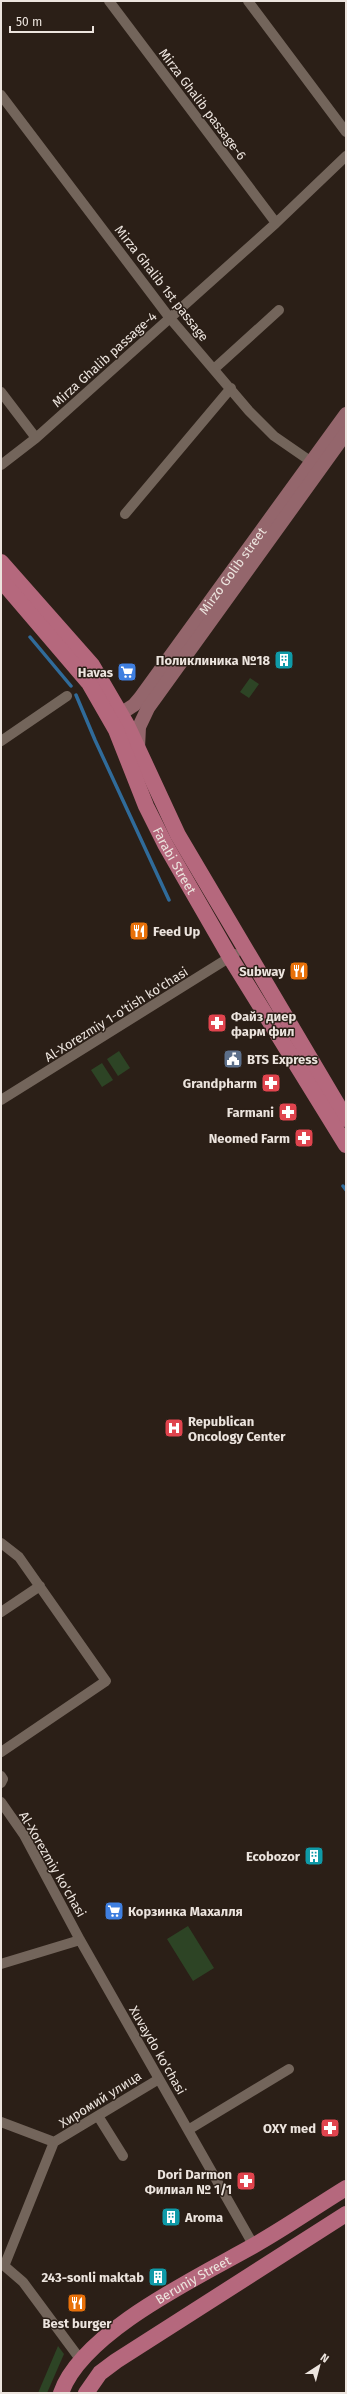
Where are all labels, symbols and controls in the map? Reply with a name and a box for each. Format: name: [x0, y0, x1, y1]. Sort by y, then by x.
scale bar: [10, 8, 93, 34]
text: 50 m: [16, 15, 42, 29]
street label: Mirza Ghalib passage-6: [156, 46, 249, 163]
street label: Mirza Ghalib 1st passage: [112, 222, 212, 344]
street label: Mirza Ghalib passage-4: [49, 309, 160, 410]
street label: Mirzo Golib street: [196, 524, 270, 617]
building icon: Поликлиника №18: [273, 649, 295, 671]
place label: Поликлиника №18: [156, 653, 270, 668]
supermarket icon: Havas: [116, 661, 138, 683]
place label: Havas: [78, 665, 114, 680]
street label: Farabi Street: [150, 825, 199, 897]
restaurant icon: Feed Up: [128, 920, 150, 942]
place label: Feed Up: [153, 924, 201, 939]
restaurant icon: Subway: [288, 960, 310, 982]
street label: Al-Xorezmiy 1-o'tish ko'chasi: [42, 964, 191, 1065]
place label: Subway: [239, 964, 285, 979]
place label: Файз диер фарм фил: [231, 1009, 296, 1039]
pharmacy icon: Файз диер фарм фил: [206, 1012, 228, 1034]
public building icon: BTS Express: [222, 1048, 244, 1070]
place label: BTS Express: [247, 1052, 318, 1067]
pharmacy icon: Grandpharm: [260, 1072, 282, 1094]
place label: Grandpharm: [183, 1076, 257, 1091]
pharmacy icon: Farmani: [277, 1101, 299, 1123]
place label: Farmani: [227, 1105, 274, 1120]
pharmacy icon: Neomed Farm: [293, 1127, 315, 1149]
place label: Neomed Farm: [209, 1131, 290, 1146]
place label: Republican Oncology Center: [188, 1414, 286, 1444]
hospital icon: Republican Oncology Center: [163, 1417, 185, 1439]
street label: Al-Xorezmiy ko'chasi: [16, 1809, 89, 1920]
building icon: Ecobozor: [303, 1845, 325, 1867]
place label: Ecobozor: [246, 1849, 301, 1864]
supermarket icon: Корзинка Махалля: [103, 1900, 125, 1922]
place label: Корзинка Махалля: [128, 1904, 243, 1919]
street label: Xuvaydo ko'chasi: [126, 2003, 189, 2097]
street label: Хиромий улица: [56, 2068, 144, 2131]
pharmacy icon: OXY med: [319, 2117, 341, 2139]
place label: OXY med: [263, 2121, 316, 2136]
place label: Dori Darmon Филиал № 1/1: [145, 2167, 232, 2197]
pharmacy icon: Dori Darmon Филиал № 1/1: [235, 2170, 257, 2192]
building icon: Aroma: [160, 2206, 182, 2228]
place label: Aroma: [184, 2210, 223, 2225]
street label: Beruniy Street: [153, 2253, 234, 2307]
building icon: 243-sonli maktab: [147, 2266, 169, 2288]
place label: 243-sonli maktab: [41, 2270, 144, 2285]
restaurant icon: Best burger: [66, 2292, 88, 2314]
place label: Best burger: [42, 2316, 112, 2331]
north arrow: [299, 2346, 339, 2386]
text: N: [318, 2351, 331, 2366]

